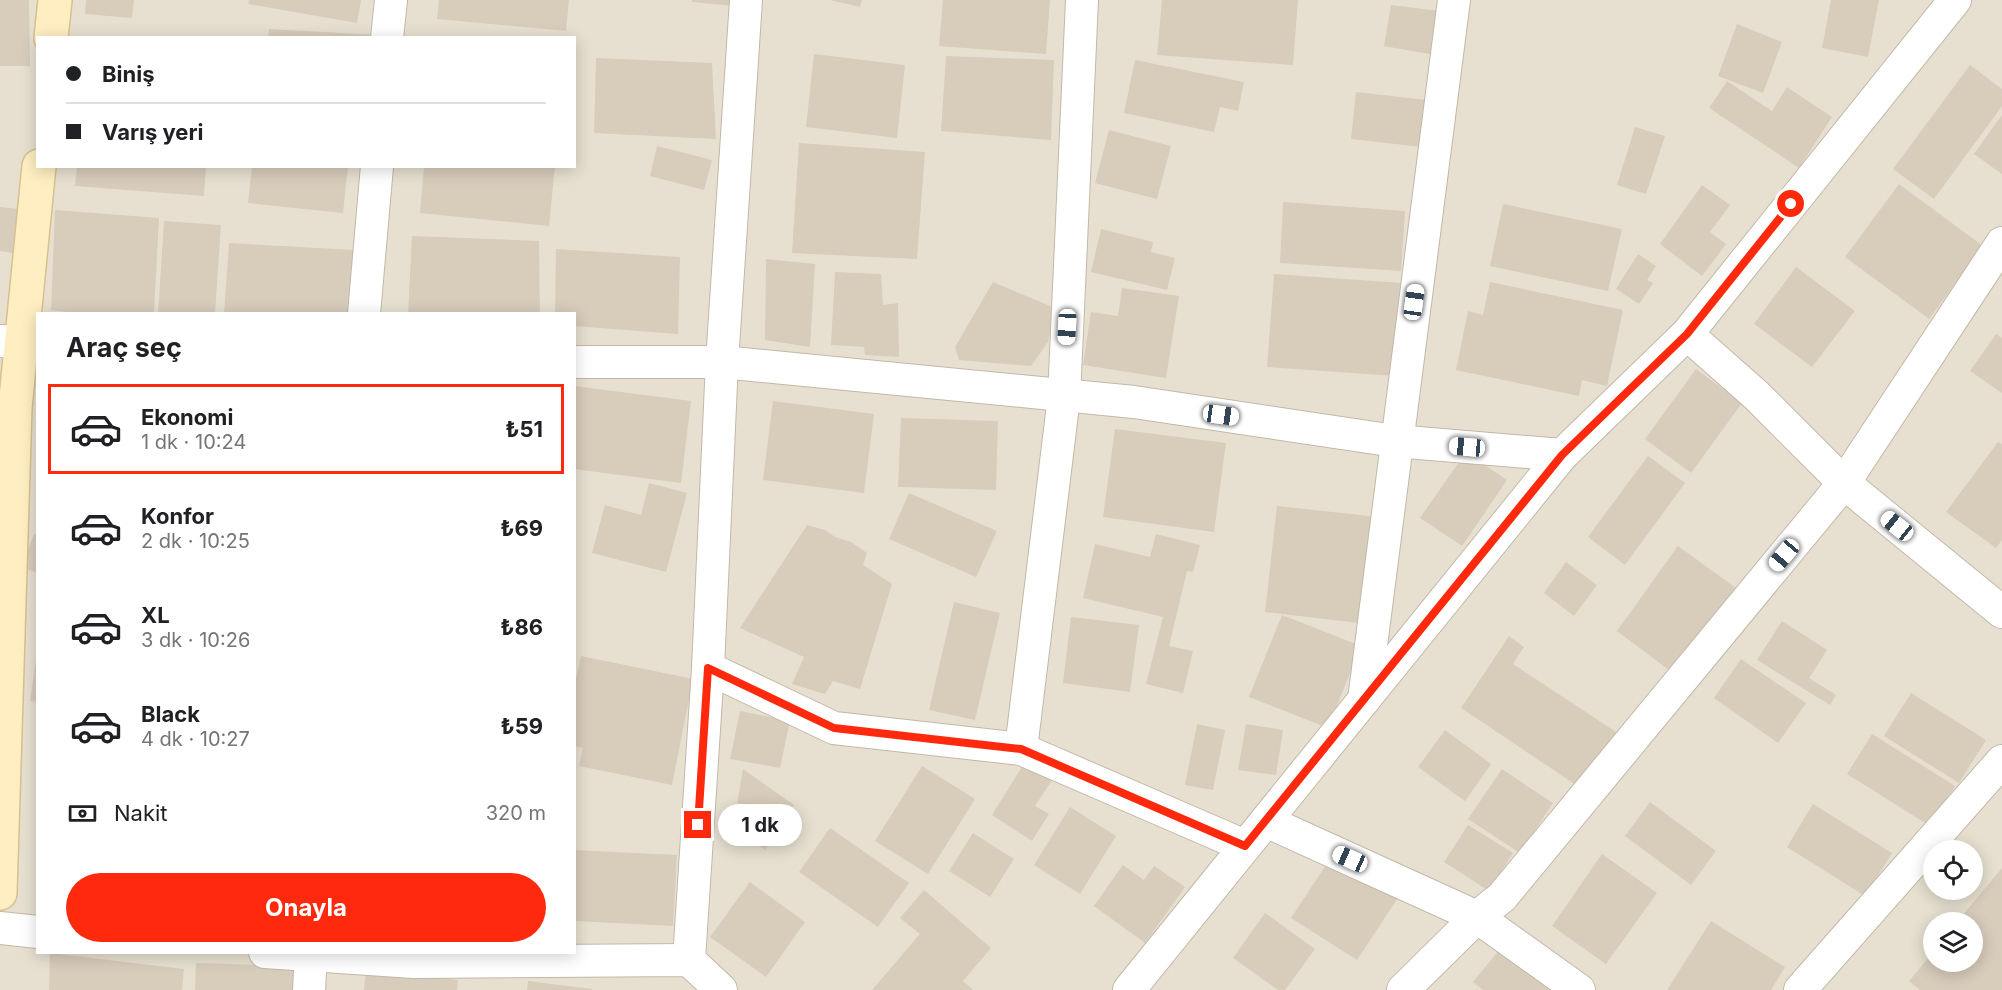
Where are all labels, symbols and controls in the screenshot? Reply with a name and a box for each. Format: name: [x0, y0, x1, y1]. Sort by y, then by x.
text: Biniş: [102, 61, 155, 87]
text: Varış yeri: [102, 119, 204, 145]
route start: [1777, 190, 1804, 217]
car: [1403, 283, 1425, 321]
car: [1057, 309, 1077, 345]
text: Araç seç: [66, 331, 182, 364]
icon: car: [69, 402, 123, 456]
text: Ekonomi: [141, 404, 233, 430]
car: [1202, 404, 1240, 426]
text: ₺51: [505, 416, 543, 442]
text: 1 dk · 10:24: [141, 430, 246, 454]
car: [1448, 436, 1486, 458]
icon: car: [69, 501, 123, 555]
text: Konfor: [141, 503, 214, 529]
car: [1877, 508, 1917, 544]
text: ₺69: [500, 515, 543, 541]
text: 2 dk · 10:25: [141, 529, 250, 553]
car: [1766, 535, 1802, 575]
icon: car: [69, 600, 123, 654]
text: XL: [141, 602, 170, 628]
text: ₺86: [500, 614, 543, 640]
text: 3 dk · 10:26: [141, 628, 250, 652]
icon: car: [69, 699, 123, 753]
text: Black: [141, 701, 200, 727]
text: ₺59: [500, 713, 543, 739]
text: 4 dk · 10:27: [141, 727, 250, 751]
icon: cash: [66, 797, 99, 830]
text: Nakit: [114, 800, 168, 826]
text: 320 m: [486, 801, 546, 825]
callout: 1 dk: [719, 804, 803, 846]
route end: [684, 811, 711, 838]
text: 1 dk: [741, 813, 779, 837]
map controls: [1923, 840, 1983, 972]
button: locate: [1923, 840, 1983, 900]
car: [1330, 843, 1370, 875]
button: Onayla: [66, 873, 546, 942]
button: layers: [1923, 912, 1983, 972]

